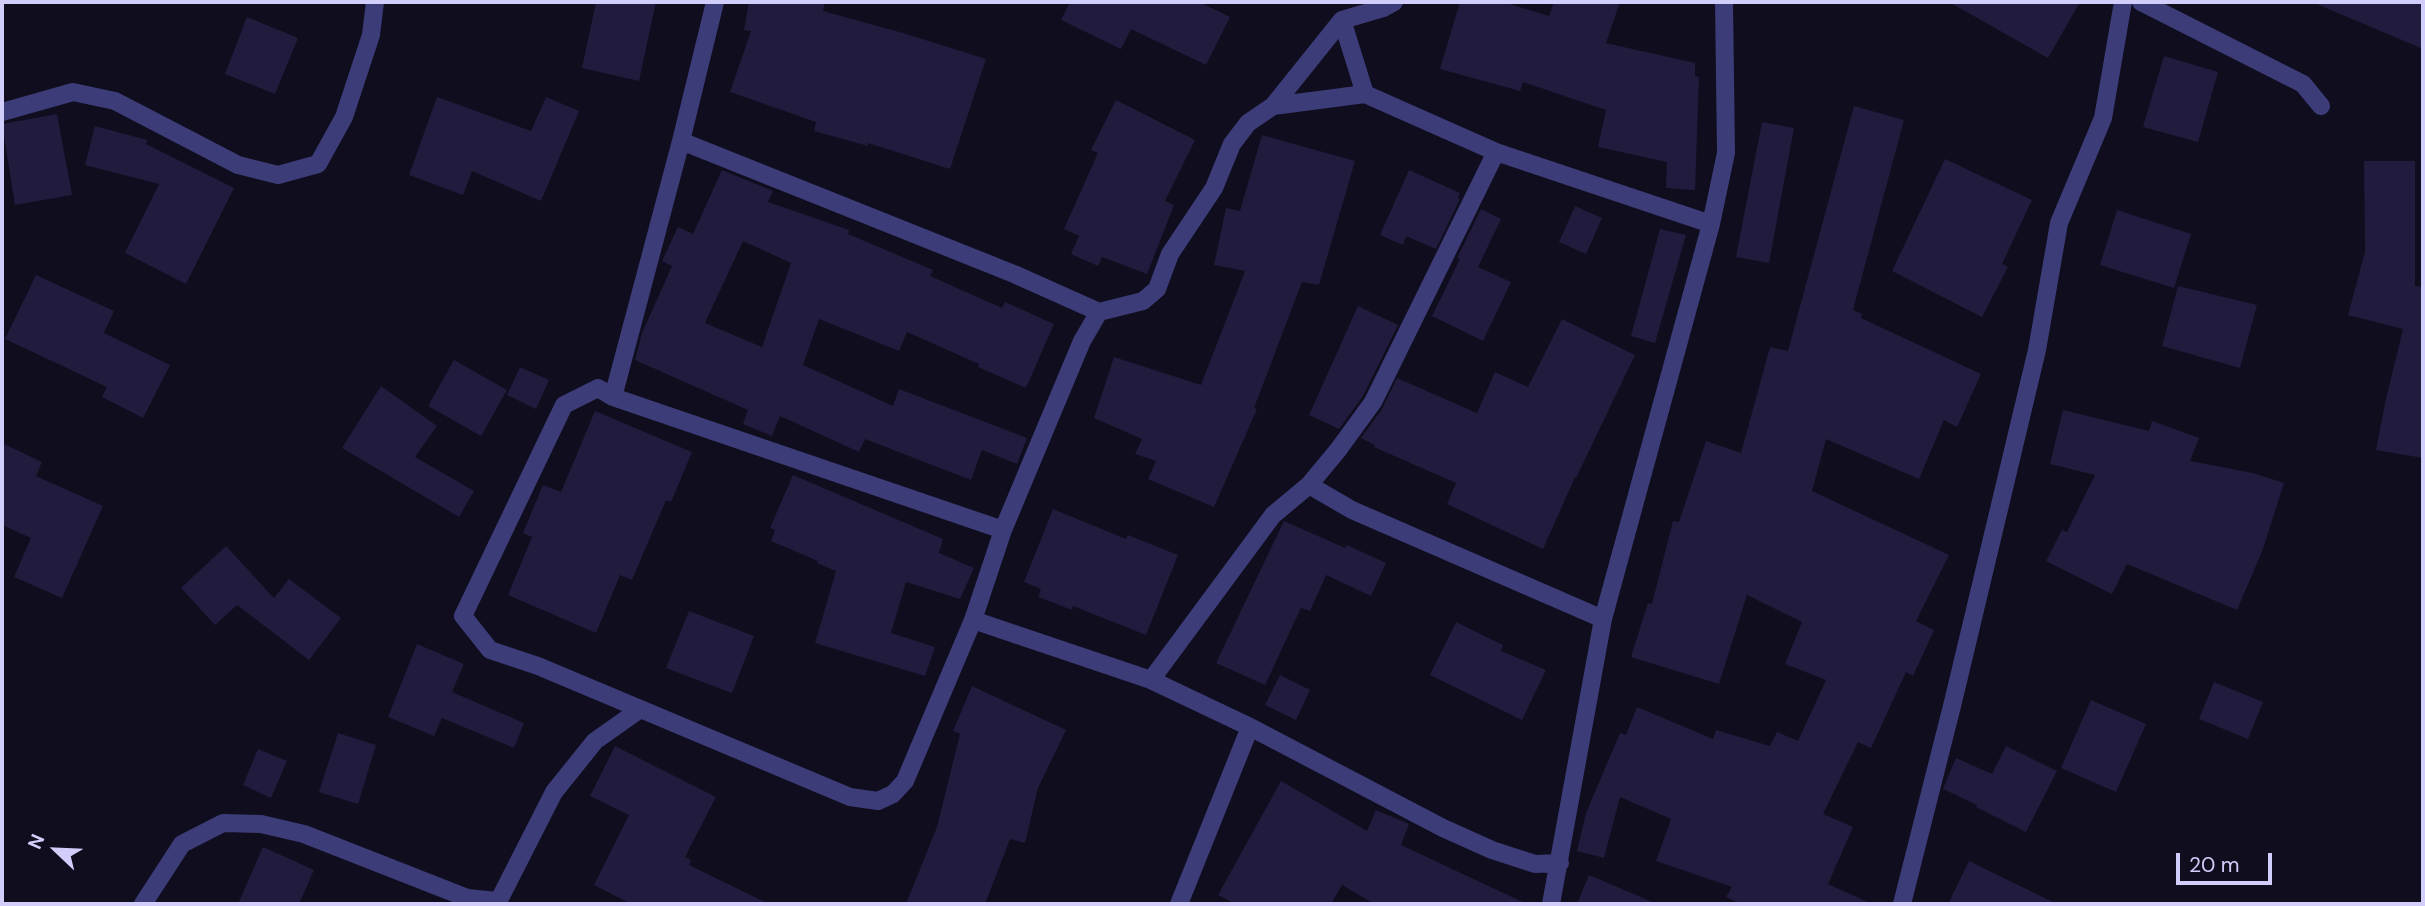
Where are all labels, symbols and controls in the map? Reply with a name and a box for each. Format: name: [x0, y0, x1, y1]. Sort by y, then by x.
north arrow: [21, 815, 91, 885]
text: N: [22, 830, 50, 853]
scale bar: [2180, 839, 2276, 883]
text: 20 m: [2189, 851, 2240, 879]

